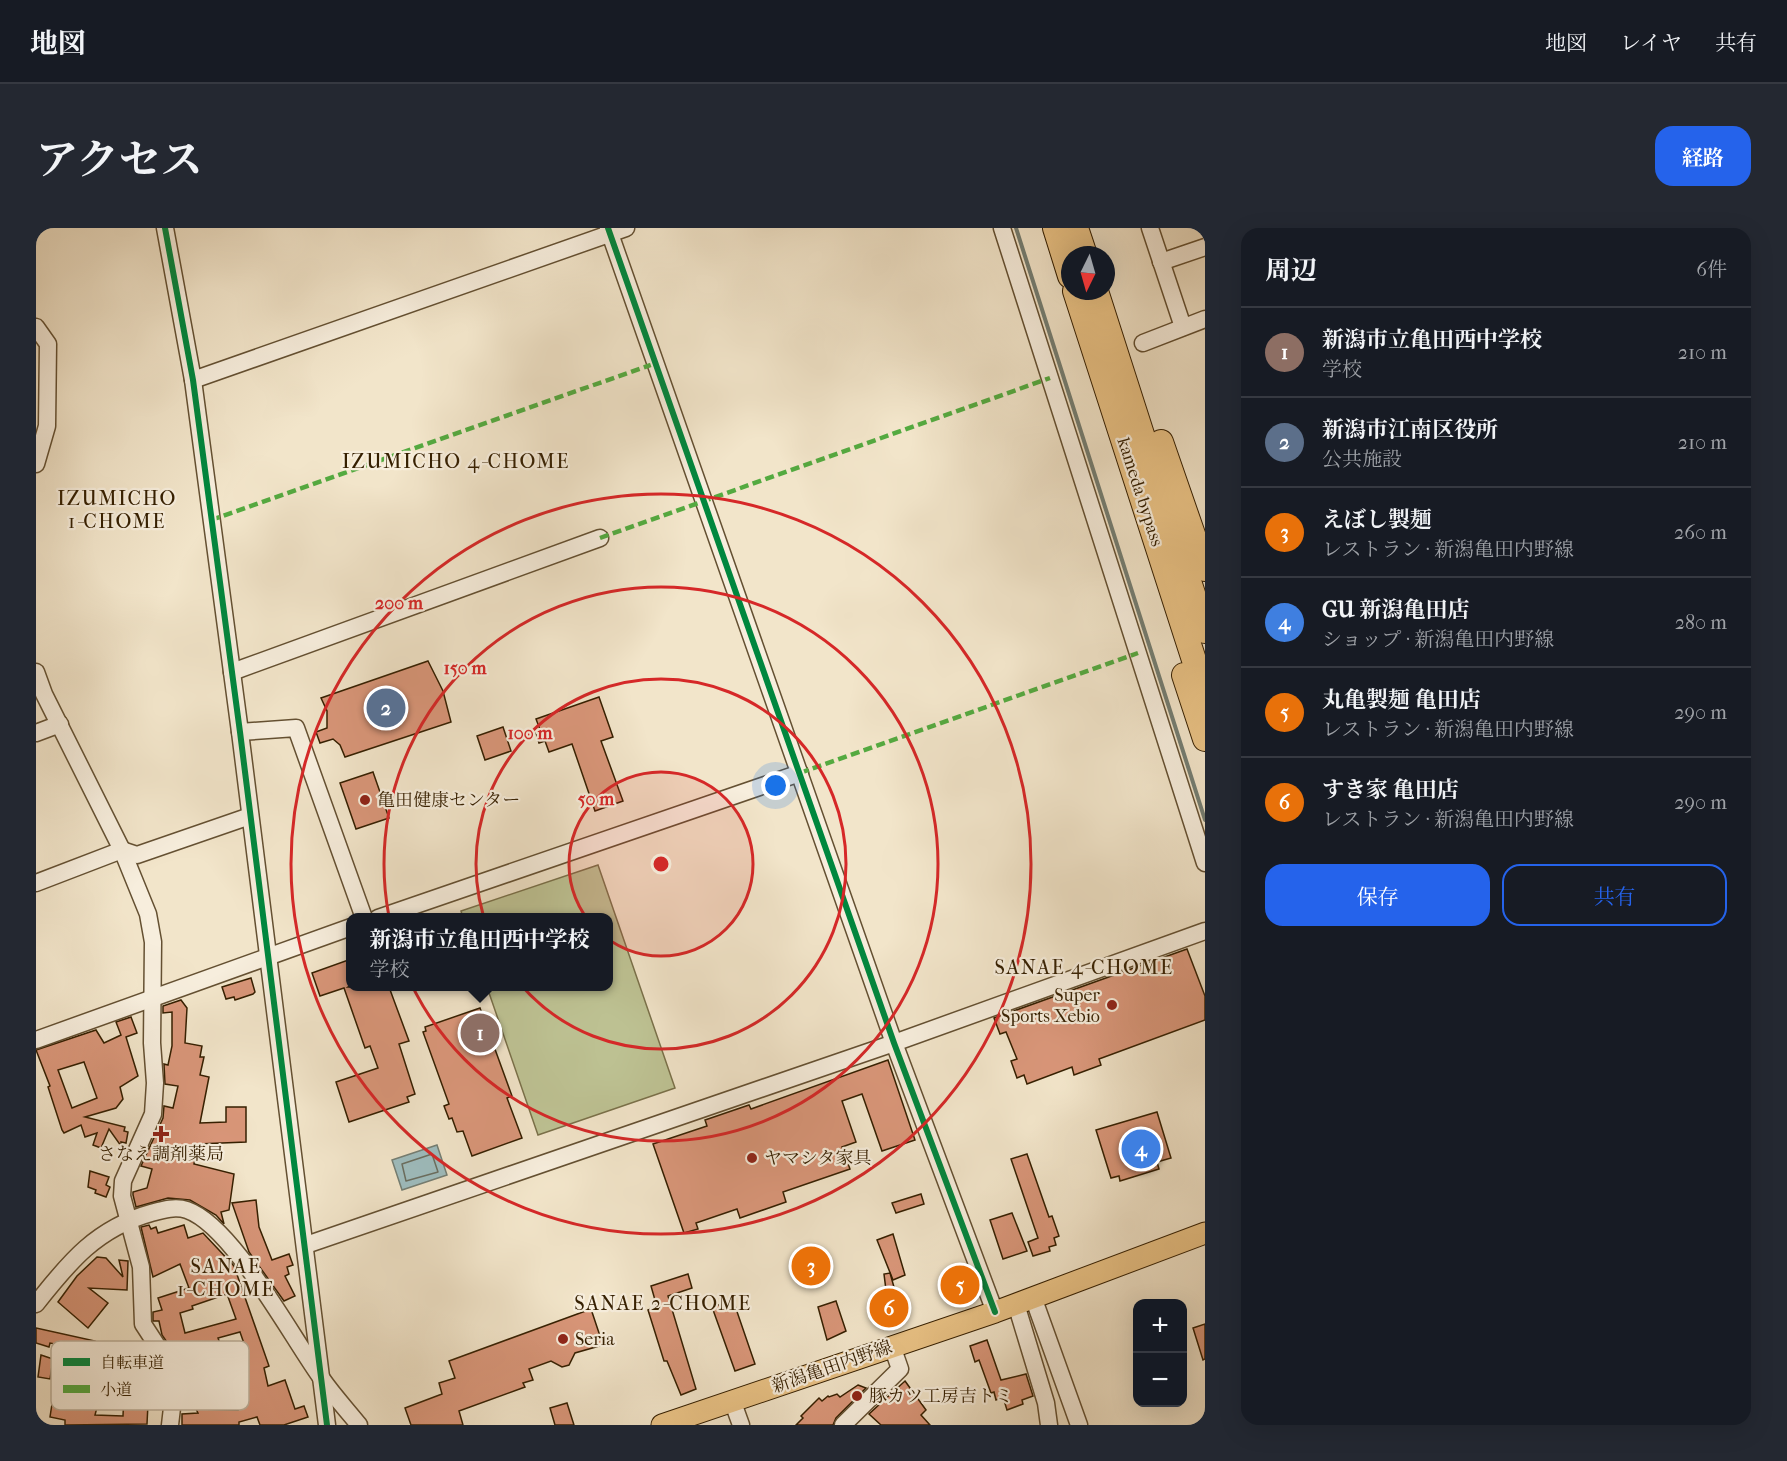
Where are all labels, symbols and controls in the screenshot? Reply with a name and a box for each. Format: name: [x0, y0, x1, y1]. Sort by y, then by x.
text: 地図: [30, 27, 86, 60]
text: 地図: [1545, 31, 1587, 55]
text: レイヤ: [1620, 31, 1682, 55]
text: 共有: [1715, 31, 1757, 55]
button: 経路: [1655, 126, 1751, 186]
text: アクセス: [36, 136, 203, 185]
north arrow: [1061, 246, 1115, 300]
text: 周辺: [1265, 255, 1317, 286]
text: 6件: [1696, 258, 1727, 281]
text: 新潟市立亀田西中学校: [1322, 327, 1542, 353]
text: 1: [1281, 341, 1288, 364]
text: 210 m: [1678, 341, 1727, 364]
text: 学校: [1322, 358, 1362, 381]
text: 新潟市江南区役所: [1322, 417, 1498, 443]
text: 2: [1279, 431, 1290, 454]
text: 210 m: [1678, 431, 1727, 454]
street label: kameda bypass: [1113, 435, 1168, 549]
text: 公共施設: [1322, 448, 1402, 471]
district label: IZUMICHO 4-CHOME: [342, 450, 570, 473]
district label: IZUMICHO 1-CHOME: [57, 487, 177, 533]
text: えぼし製麺: [1322, 507, 1432, 533]
text: 3: [1280, 521, 1289, 544]
text: 260 m: [1674, 521, 1727, 544]
text: レストラン · 新潟亀田内野線: [1322, 538, 1574, 561]
text: 200 m: [375, 593, 424, 614]
text: GU 新潟亀田店: [1322, 597, 1469, 623]
text: 4: [1279, 611, 1290, 634]
text: 280 m: [1675, 611, 1727, 634]
text: ショップ · 新潟亀田内野線: [1322, 628, 1554, 651]
text: 150 m: [444, 658, 487, 679]
pin: 2: [366, 686, 406, 730]
text: 丸亀製麺 亀田店: [1322, 687, 1481, 713]
text: 5: [1280, 701, 1289, 724]
text: 290 m: [1674, 701, 1727, 724]
text: レストラン · 新潟亀田内野線: [1322, 718, 1574, 741]
text: 100 m: [507, 723, 554, 744]
your location: [761, 771, 790, 800]
text: すき家 亀田店: [1322, 777, 1459, 803]
text: 50 m: [578, 789, 615, 810]
place label: 亀田健康センター: [377, 790, 520, 811]
text: 6: [1279, 791, 1290, 814]
text: 290 m: [1674, 791, 1727, 814]
marker: 亀田健康センター: [358, 793, 372, 807]
text: レストラン · 新潟亀田内野線: [1322, 808, 1574, 831]
centre of rings: [651, 854, 671, 874]
button: 保存: [1265, 864, 1490, 926]
button: 共有: [1502, 864, 1727, 926]
popup: [346, 913, 613, 991]
text: 新潟市立亀田西中学校: [369, 927, 590, 953]
district label: SANAE 4-CHOME: [994, 956, 1174, 979]
text: 学校: [369, 958, 409, 981]
place label: Super Sports Xebio: [1001, 985, 1100, 1027]
marker: Super Sports Xebio: [1105, 998, 1119, 1012]
pin: 1: [460, 1010, 500, 1056]
pin: 4: [1122, 1126, 1160, 1172]
marker: さなえ調剤薬局: [154, 1127, 168, 1141]
place label: さなえ調剤薬局: [98, 1144, 224, 1165]
place label: ヤマシタ家具: [764, 1148, 871, 1169]
marker: ヤマシタ家具: [745, 1151, 759, 1165]
pin: 3: [792, 1244, 830, 1288]
district label: SANAE 1-CHOME: [177, 1255, 275, 1301]
pin: 5: [940, 1262, 980, 1308]
pin: 6: [870, 1286, 908, 1330]
district label: SANAE 2-CHOME: [574, 1292, 752, 1315]
map controls: [1133, 1299, 1187, 1407]
button: +: [1133, 1299, 1187, 1353]
place label: Seria: [575, 1329, 615, 1350]
marker: Seria: [556, 1332, 570, 1346]
street label: 新潟亀田内野線: [769, 1337, 895, 1397]
legend: [51, 1341, 249, 1410]
text: 自転車道: [100, 1353, 164, 1372]
button: −: [1133, 1353, 1187, 1407]
text: 小道: [100, 1380, 132, 1399]
place label: 豚カツ工房吉トミ: [869, 1386, 1013, 1407]
marker: 豚カツ工房吉トミ: [850, 1389, 864, 1403]

